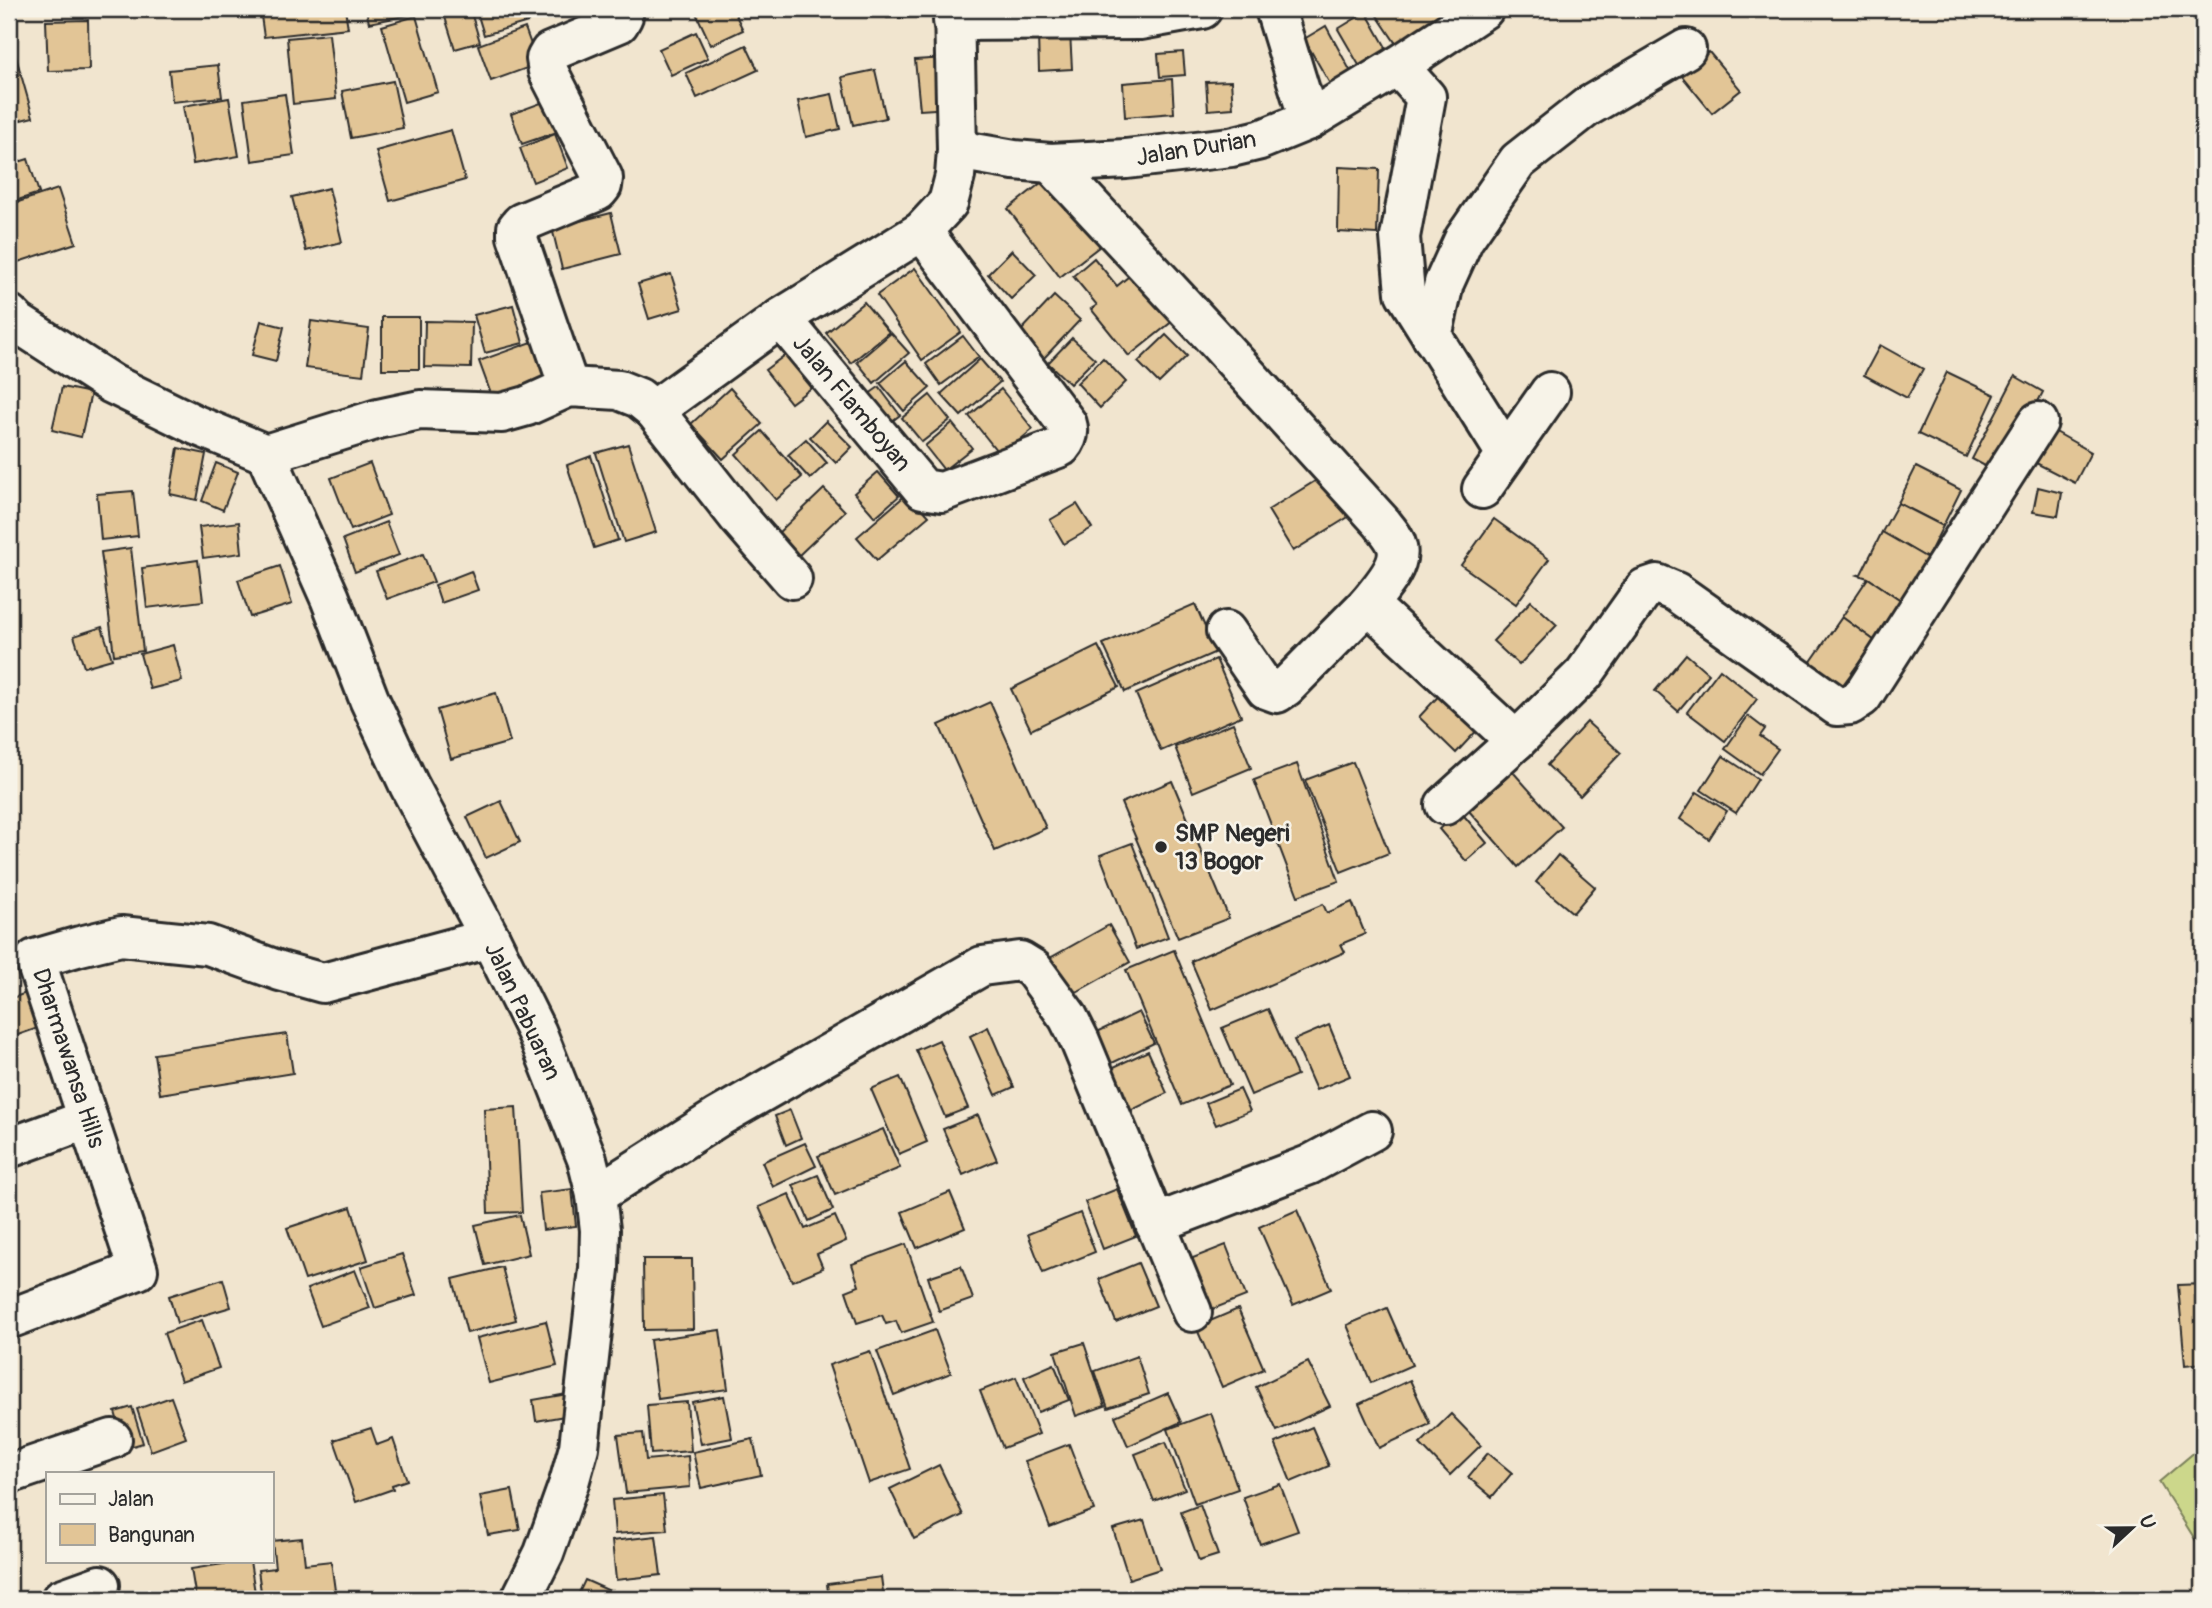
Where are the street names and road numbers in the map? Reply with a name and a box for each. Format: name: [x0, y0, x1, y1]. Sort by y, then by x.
street label: Jalan Durian: [1134, 125, 1258, 172]
street label: Jalan Flamboyan: [786, 329, 917, 477]
street label: Jalan Pabuaran: [478, 938, 567, 1085]
street label: Dharmawansa Hills: [26, 965, 111, 1152]

